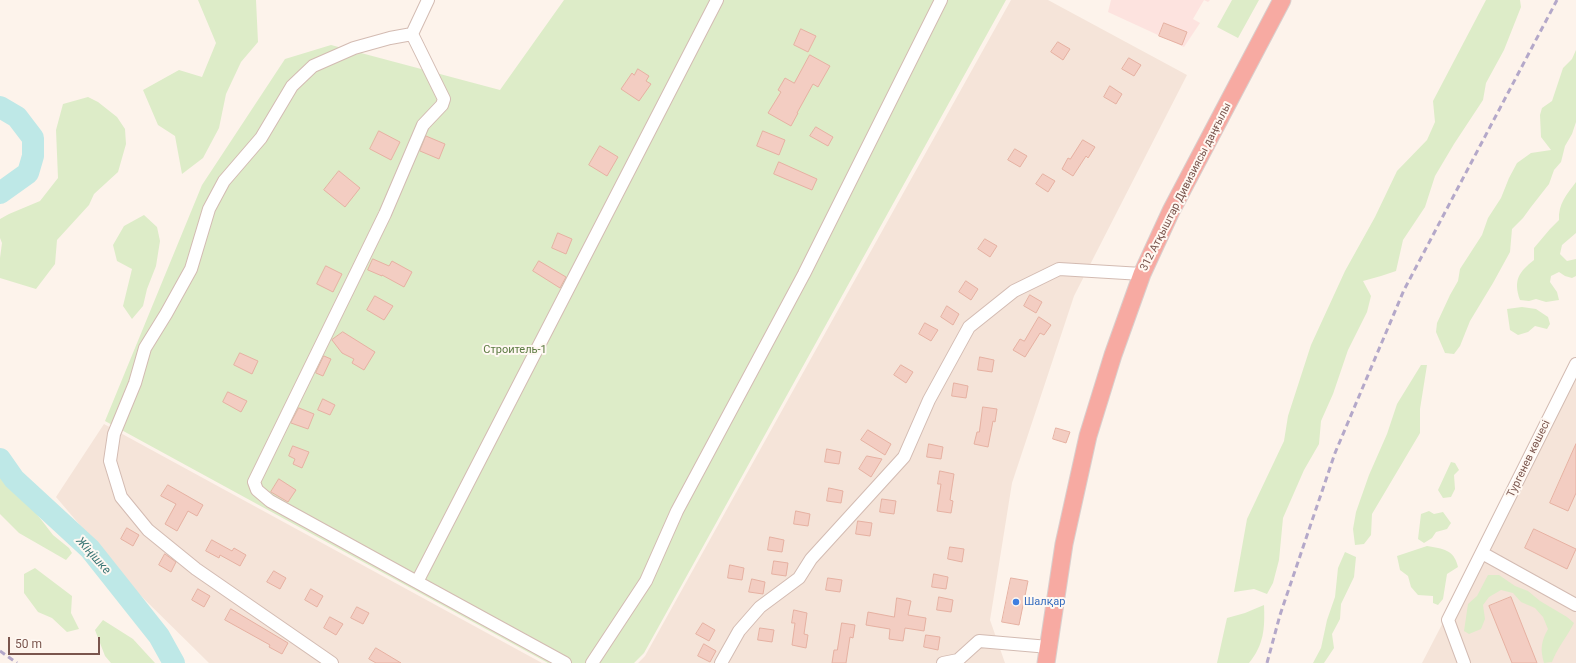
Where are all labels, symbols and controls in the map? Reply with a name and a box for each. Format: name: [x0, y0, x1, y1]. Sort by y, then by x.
street label: 312 Атқыштар Дивизиясы даңғылы: [1138, 101, 1234, 273]
park label: Строитель-1: [483, 343, 547, 357]
street label: Тургенев көшесі: [1505, 418, 1553, 500]
water label: Жіңішке: [73, 534, 113, 578]
place label: Шалқар: [1024, 595, 1065, 609]
marker: Шалқар: [1011, 597, 1021, 607]
scale bar: [10, 629, 102, 655]
text: 50 m: [15, 637, 42, 651]

